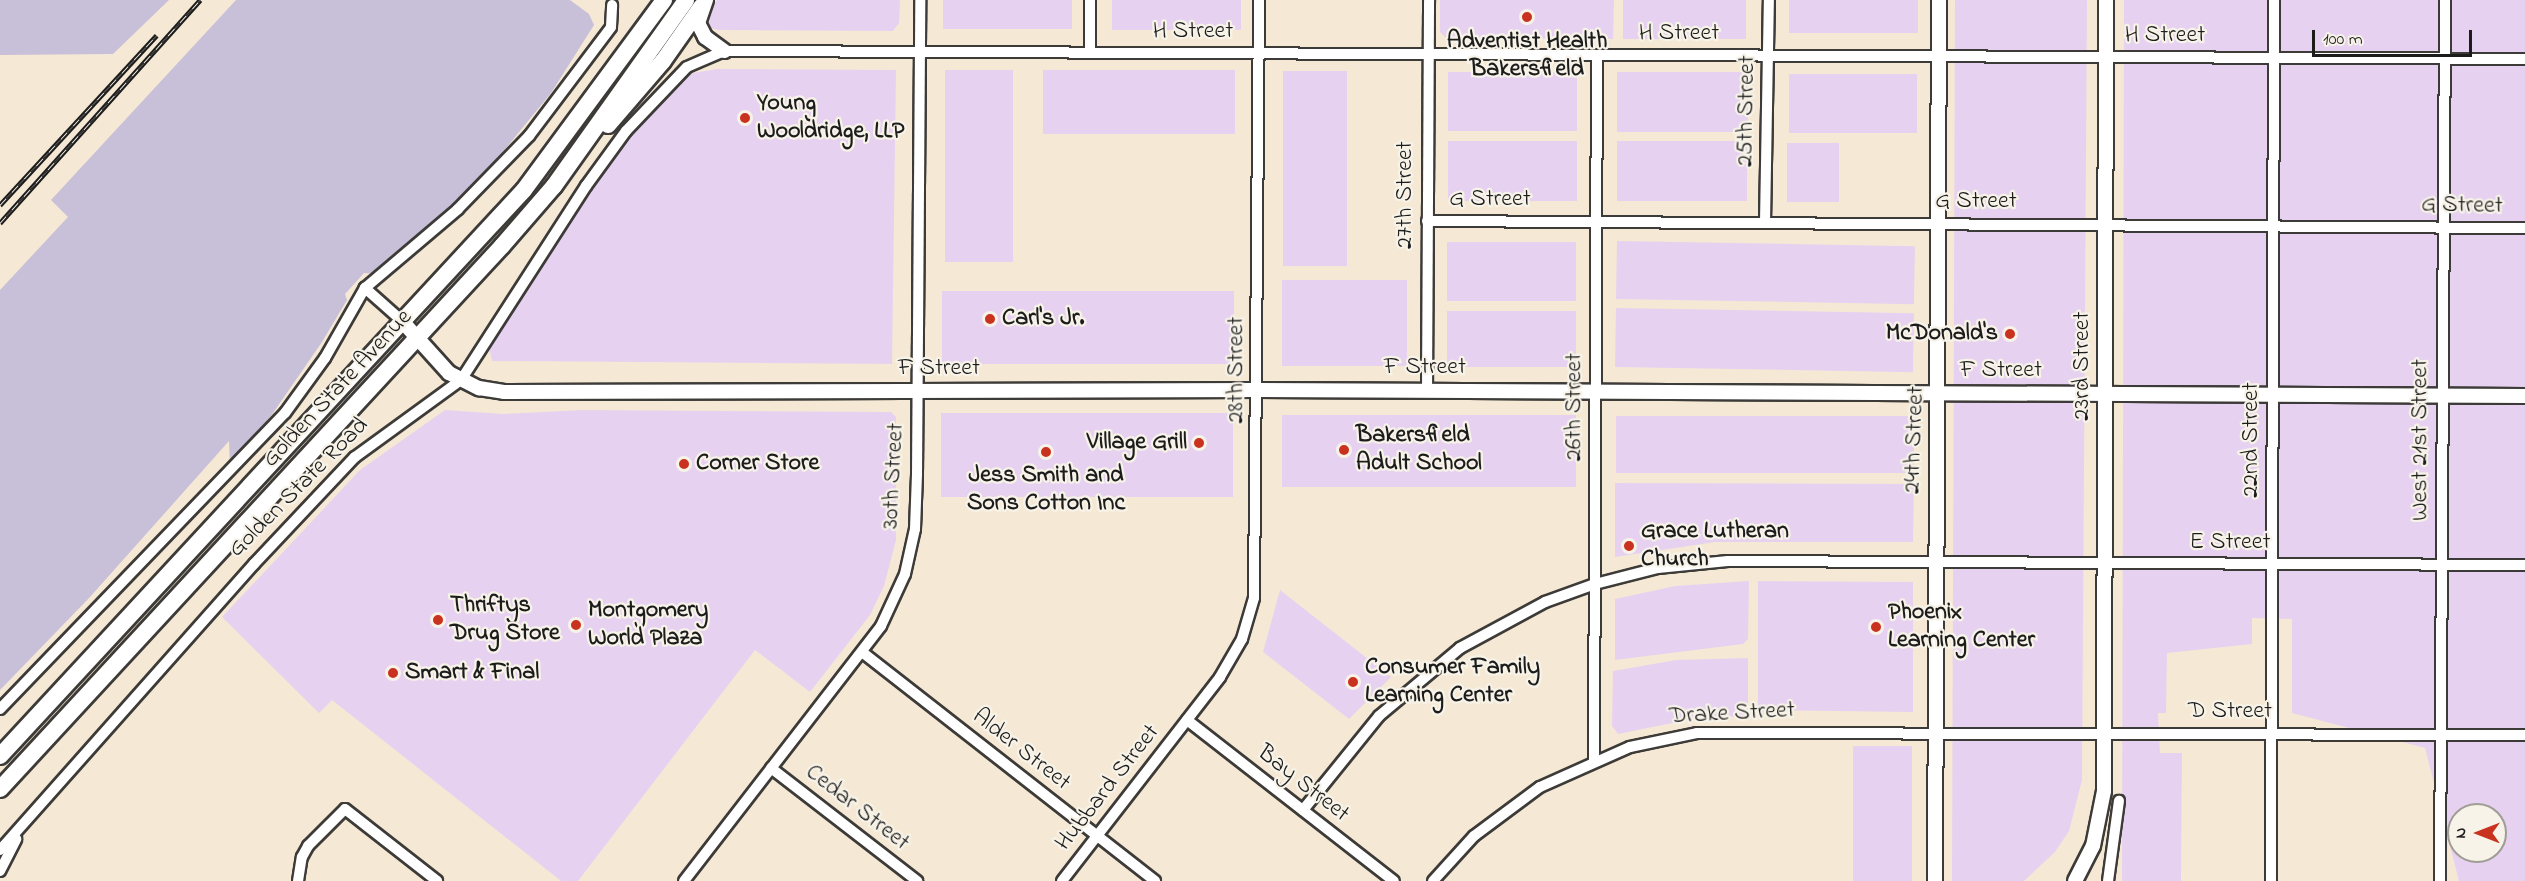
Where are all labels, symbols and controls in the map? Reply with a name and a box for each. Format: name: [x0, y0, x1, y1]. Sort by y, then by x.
marker: Adventist Health Bakersfield: [1518, 8, 1536, 26]
street label: H Street: [1153, 18, 1233, 46]
scale bar: [2315, 18, 2476, 56]
street label: H Street: [1639, 20, 1719, 48]
street label: H Street: [2125, 22, 2205, 50]
text: 100 m: [2323, 27, 2363, 53]
place label: Adventist Health Bakersfield: [1447, 28, 1607, 84]
street label: 25th Street: [1732, 55, 1762, 167]
place label: Young Wooldridge, LLP: [757, 90, 905, 146]
marker: Young Wooldridge, LLP: [738, 111, 752, 125]
street label: 27th Street: [1392, 141, 1420, 249]
street label: G Street: [1449, 186, 1531, 214]
street label: G Street: [1935, 188, 2017, 216]
street label: G Street: [2421, 191, 2503, 221]
street label: Golden State Avenue: [257, 304, 419, 474]
place label: Carl's Jr.: [1002, 305, 1084, 333]
street label: 23rd Street: [2069, 311, 2097, 421]
marker: Carl's Jr.: [983, 312, 997, 326]
street label: 28th Street: [1223, 317, 1251, 423]
place label: McDonald's: [1886, 320, 1998, 348]
marker: McDonald's: [2003, 327, 2017, 341]
street label: 26th Street: [1561, 353, 1589, 461]
street label: F Street: [1384, 354, 1466, 382]
street label: F Street: [898, 355, 980, 383]
street label: F Street: [1960, 357, 2042, 385]
street label: West 21st Street: [2407, 359, 2435, 521]
street label: 22nd Street: [2238, 382, 2266, 498]
street label: 24th Street: [1899, 386, 1931, 494]
street label: Golden State Road: [223, 412, 375, 564]
street label: 30th Street: [877, 422, 911, 530]
place label: Bakersfield Adult School: [1356, 422, 1482, 478]
place label: Village Grill: [1087, 429, 1187, 457]
marker: Village Grill: [1192, 436, 1206, 450]
marker: Bakersfield Adult School: [1337, 443, 1351, 457]
marker: Jess Smith and Sons Cotton Inc: [1039, 445, 1053, 459]
place label: Corner Store: [696, 450, 819, 478]
marker: Corner Store: [677, 457, 691, 471]
place label: Jess Smith and Sons Cotton Inc: [967, 462, 1125, 518]
place label: Grace Lutheran Church: [1641, 518, 1789, 574]
street label: E Street: [2189, 529, 2271, 557]
marker: Grace Lutheran Church: [1622, 539, 1636, 553]
place label: Thriftys Drug Store: [450, 592, 560, 648]
place label: Montgomery World Plaza: [588, 597, 708, 653]
place label: Phoenix Learning Center: [1888, 599, 2035, 655]
marker: Thriftys Drug Store: [431, 613, 445, 627]
marker: Montgomery World Plaza: [569, 618, 583, 632]
marker: Phoenix Learning Center: [1869, 620, 1883, 634]
place label: Consumer Family Learning Center: [1365, 654, 1540, 710]
place label: Smart & Final: [405, 659, 539, 687]
marker: Smart & Final: [386, 666, 400, 680]
marker: Consumer Family Learning Center: [1346, 675, 1360, 689]
street label: Drake Street: [1668, 696, 1796, 732]
street label: D Street: [2188, 698, 2272, 726]
street label: Alder Street: [966, 703, 1076, 797]
street label: Hubbard Street: [1050, 719, 1166, 857]
street label: Bay Street: [1251, 739, 1355, 829]
street label: Cedar Street: [799, 758, 915, 858]
north arrow: [2447, 803, 2507, 863]
text: N: [2449, 828, 2473, 838]

